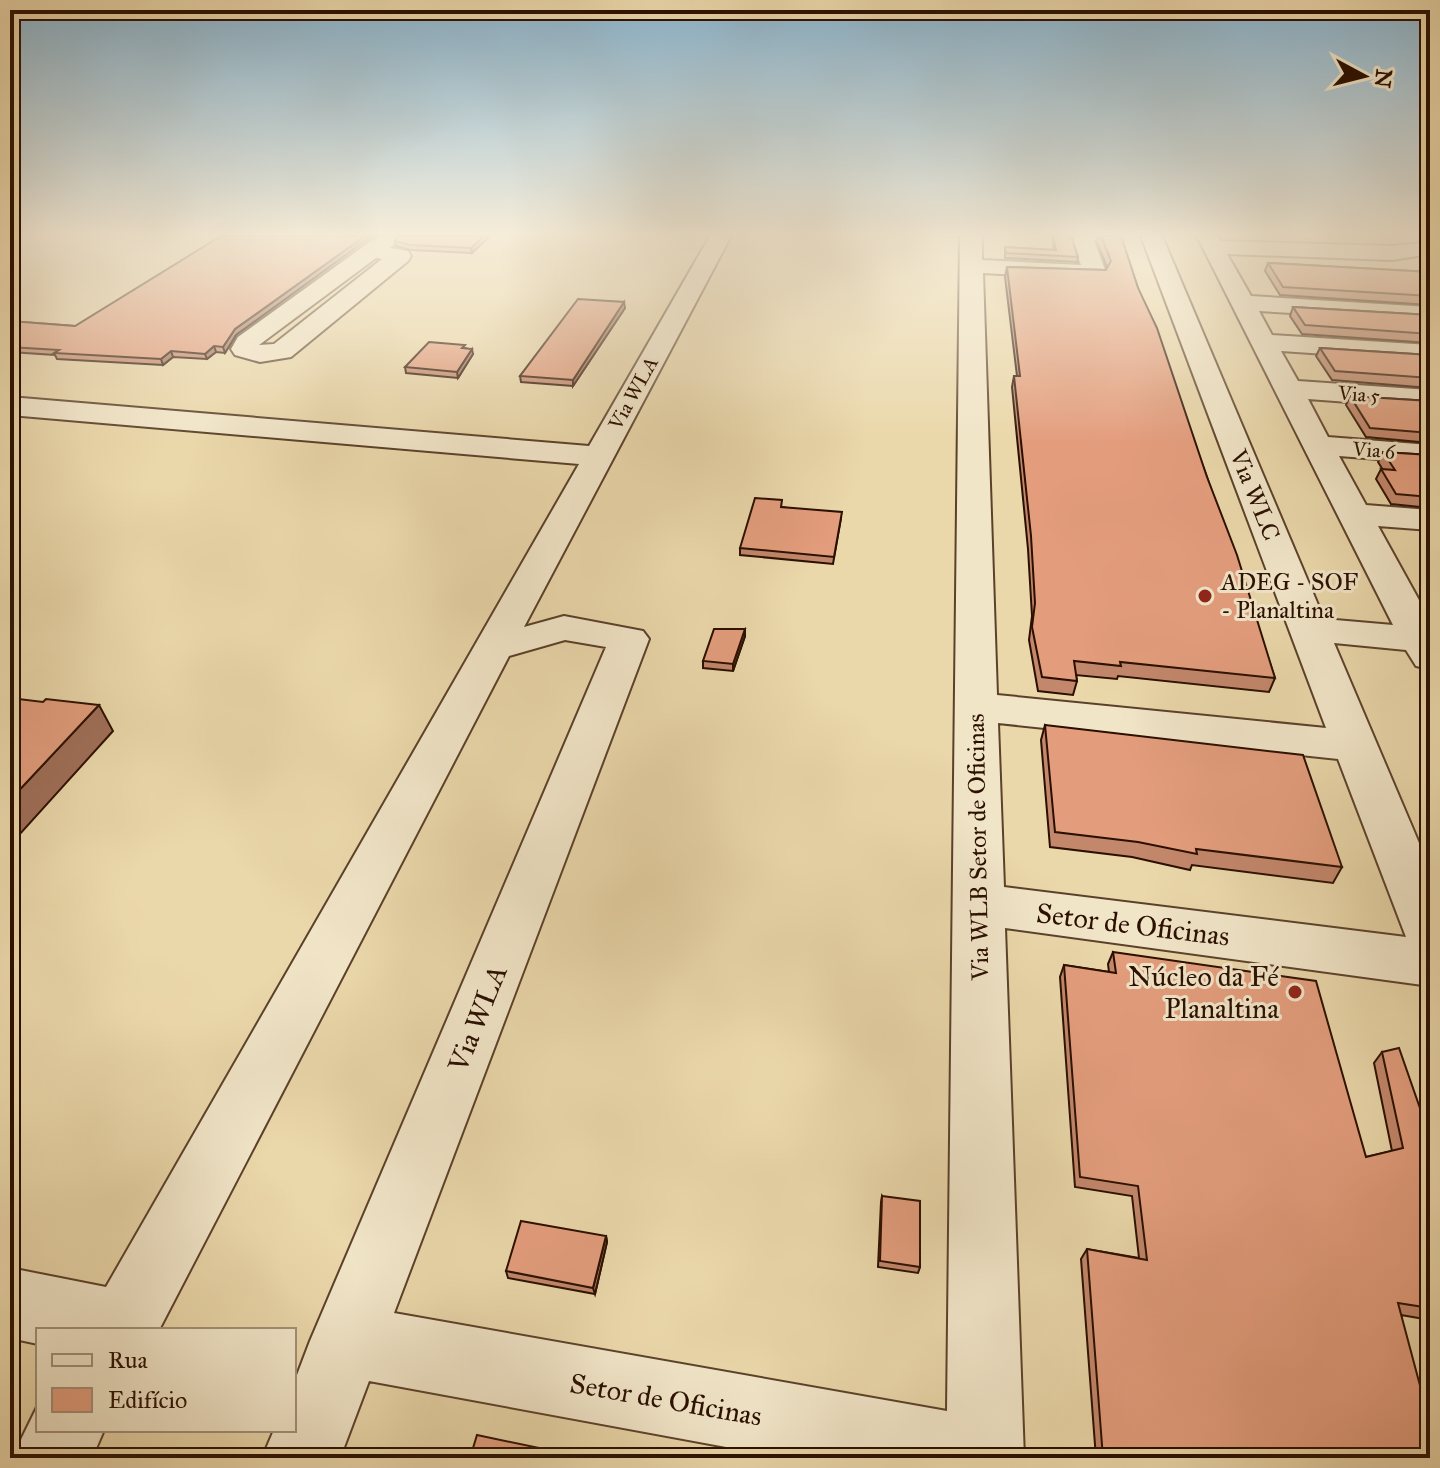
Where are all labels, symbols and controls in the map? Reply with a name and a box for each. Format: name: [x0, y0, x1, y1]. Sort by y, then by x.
north arrow: [1324, 36, 1404, 116]
text: N: [1369, 67, 1398, 90]
street label: Via WLA: [603, 352, 663, 435]
street label: Via 5: [1336, 381, 1381, 407]
street label: Via 6: [1351, 436, 1397, 464]
street label: Via WLC: [1223, 444, 1287, 545]
place label: ADEG - SOF - Planaltina: [1220, 567, 1359, 625]
marker: ADEG - SOF - Planaltina: [1196, 587, 1214, 605]
street label: Via WLB Setor de Oficinas: [961, 713, 995, 982]
street label: Setor de Oficinas: [1034, 895, 1232, 954]
place label: Núcleo da Fé Planaltina: [1128, 959, 1279, 1026]
street label: Via WLA: [440, 960, 515, 1078]
marker: Núcleo da Fé Planaltina: [1286, 983, 1304, 1001]
legend: [36, 1328, 296, 1432]
text: Rua: [108, 1345, 148, 1375]
street label: Setor de Oficinas: [567, 1365, 765, 1434]
text: Edifício: [108, 1385, 187, 1415]

